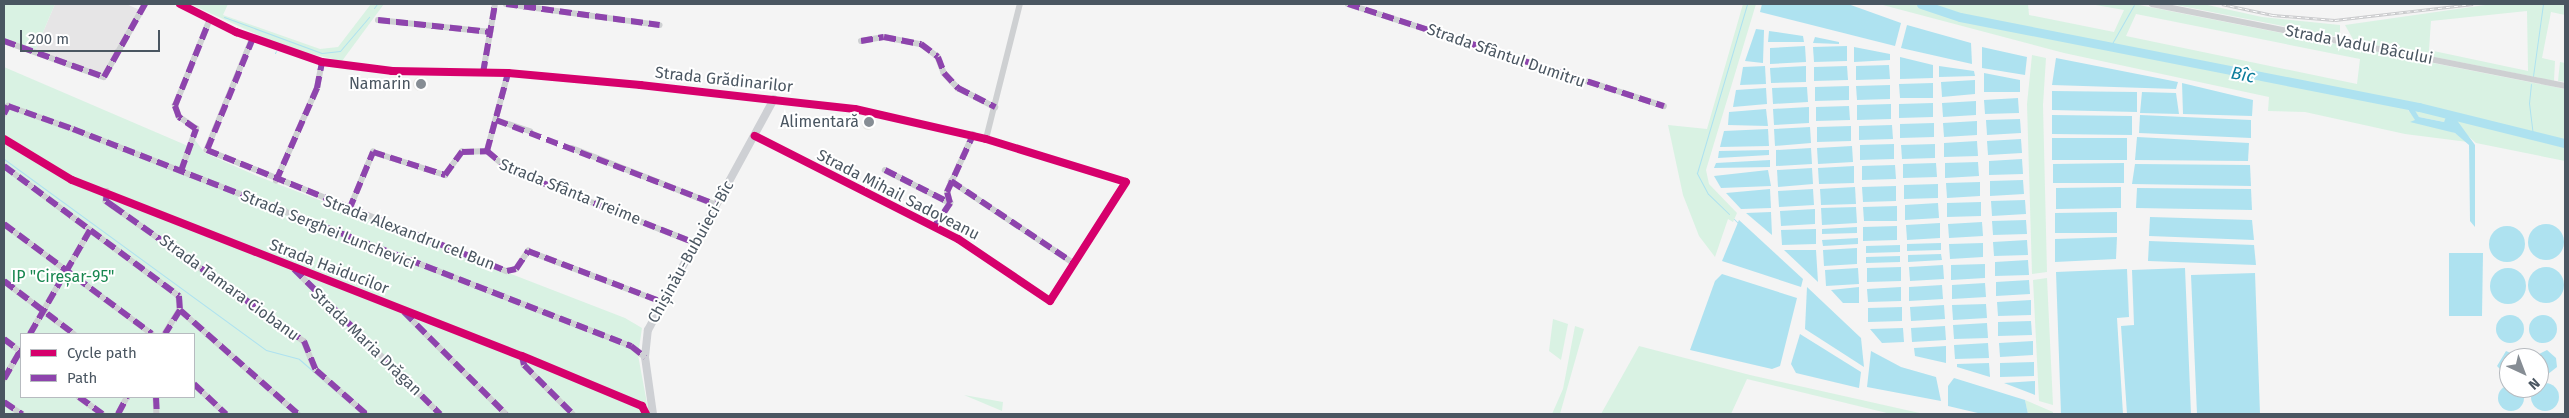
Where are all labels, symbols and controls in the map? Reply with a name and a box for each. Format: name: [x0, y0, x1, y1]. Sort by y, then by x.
scale bar: [22, 20, 162, 52]
street label: Strada Sfântul Dumitru: [1424, 20, 1588, 92]
street label: Strada Vadul Bâcului: [2284, 21, 2434, 69]
text: 200 m: [28, 30, 69, 48]
water label: Bîc: [2229, 62, 2257, 88]
street label: Strada Grădinarilor: [654, 63, 794, 97]
place label: Namarin: [349, 74, 411, 94]
marker: Namarin: [415, 78, 427, 90]
place label: Alimentară: [780, 112, 859, 132]
marker: Alimentară: [863, 116, 875, 128]
street label: Strada Mihail Sadoveanu: [814, 146, 982, 244]
street label: Strada Sfânta Treime: [497, 155, 643, 229]
street label: Chișinău-Bubuieci-Bîc: [644, 177, 738, 327]
street label: Strada Serghei Lunchevici: [238, 186, 418, 274]
street label: Strada Alexandru cel Bun: [321, 191, 497, 275]
street label: Strada Tamara Ciobanu: [155, 231, 303, 345]
street label: Strada Haiducilor: [266, 235, 392, 299]
park label: IP "Cireșar-95": [12, 267, 114, 287]
street label: Strada Maria Drăgan: [307, 284, 425, 400]
legend: [20, 333, 195, 398]
text: Cycle path: [67, 344, 137, 362]
north arrow: [2499, 348, 2549, 398]
text: Path: [67, 369, 97, 387]
text: N: [2525, 374, 2543, 393]

